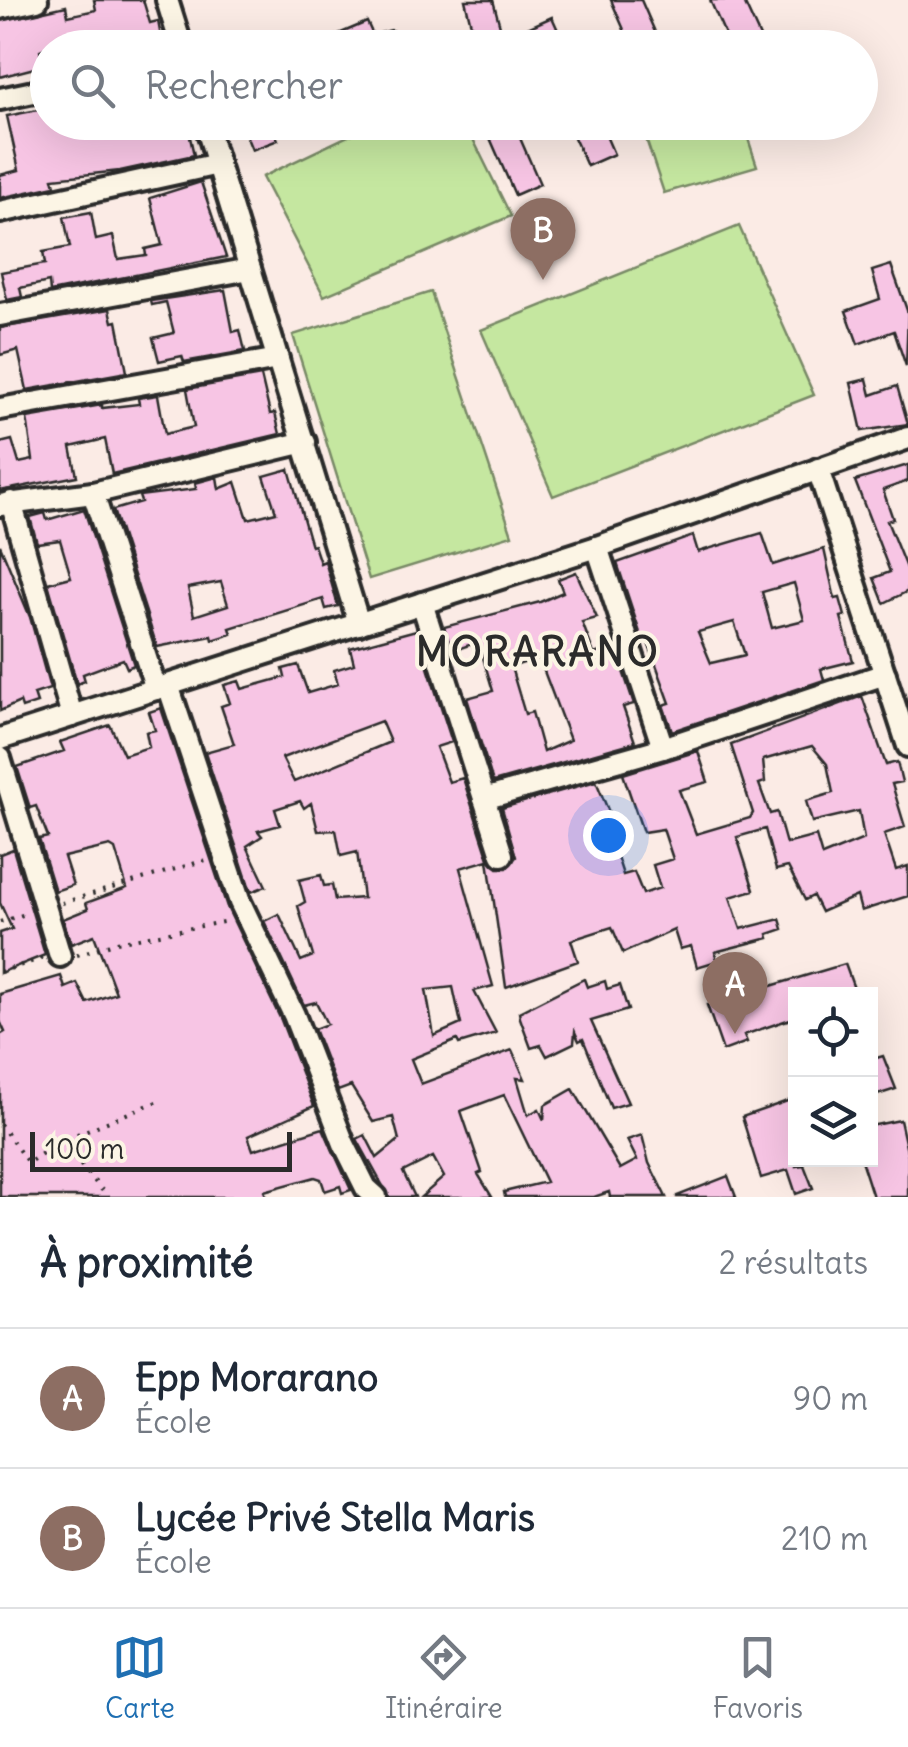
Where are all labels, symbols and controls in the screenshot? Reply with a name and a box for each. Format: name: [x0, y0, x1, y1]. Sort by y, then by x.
search box: [30, 30, 878, 140]
icon: search: [65, 58, 120, 113]
text: Rechercher: [145, 62, 343, 109]
pin: B: [510, 198, 576, 280]
district label: MORARANO: [416, 627, 660, 677]
your location: [583, 810, 634, 861]
pin: A: [702, 952, 768, 1034]
map controls: [788, 987, 878, 1167]
button: locate: [788, 987, 878, 1077]
button: layers: [788, 1077, 878, 1167]
scale bar: [30, 1127, 292, 1172]
text: 100 m: [45, 1131, 124, 1167]
text: À proximité: [40, 1236, 253, 1288]
text: 2 résultats: [719, 1242, 868, 1283]
text: Epp Morarano: [135, 1354, 378, 1401]
text: A: [62, 1378, 83, 1419]
text: 90 m: [793, 1378, 868, 1419]
text: École: [135, 1401, 212, 1442]
text: Lycée Privé Stella Maris: [135, 1494, 535, 1541]
text: B: [62, 1518, 83, 1559]
text: 210 m: [781, 1518, 868, 1559]
text: École: [135, 1541, 212, 1582]
tab: Carte: [105, 1630, 175, 1726]
tab: Itinéraire: [385, 1630, 503, 1726]
tab: Favoris: [713, 1630, 803, 1726]

